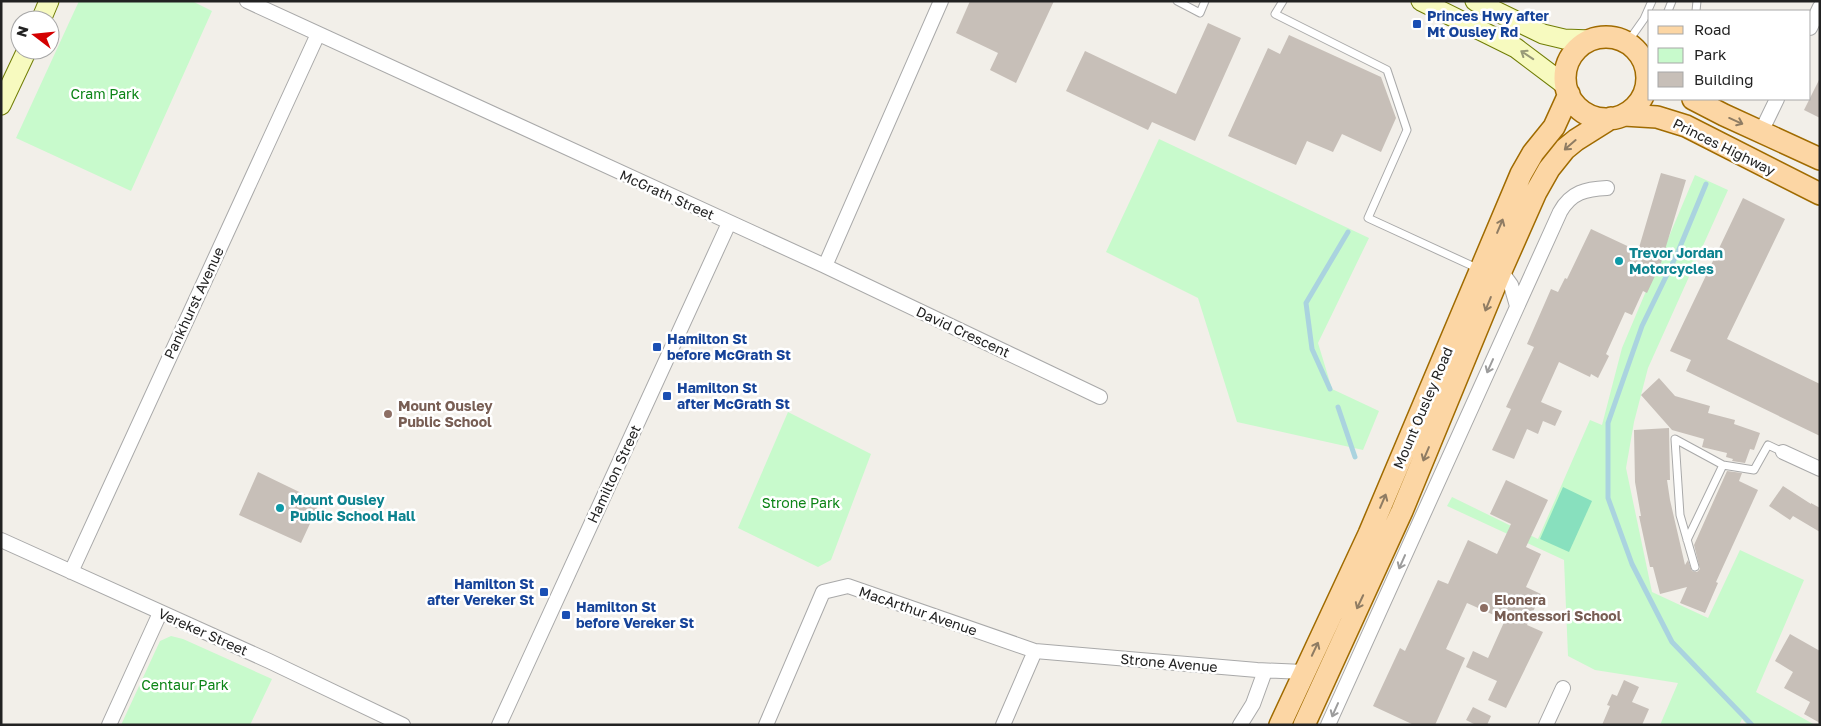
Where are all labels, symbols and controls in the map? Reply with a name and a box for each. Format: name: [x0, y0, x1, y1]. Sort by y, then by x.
place label: Princes Hwy after Mt Ousley Rd: [1427, 7, 1550, 40]
north arrow: [10, 10, 60, 60]
legend: [1648, 10, 1811, 100]
marker: Princes Hwy after Mt Ousley Rd: [1411, 18, 1423, 30]
text: Road: [1694, 20, 1731, 38]
text: N: [12, 24, 32, 39]
text: Park: [1694, 45, 1727, 63]
one-way arrow: [1520, 50, 1534, 60]
text: Building: [1694, 70, 1754, 88]
park label: Cram Park: [71, 85, 140, 102]
street label: Princes Highway: [1670, 114, 1778, 179]
one-way arrow: [1729, 116, 1744, 126]
one-way arrow: [1564, 139, 1577, 151]
street label: McGrath Street: [617, 166, 717, 223]
one-way arrow: [1496, 219, 1506, 234]
street label: Pankhurst Avenue: [160, 244, 227, 362]
place label: Trevor Jordan Motorcycles: [1629, 244, 1723, 277]
marker: Trevor Jordan Motorcycles: [1613, 255, 1625, 267]
one-way arrow: [1483, 296, 1492, 311]
street label: David Crescent: [914, 302, 1013, 361]
place label: Hamilton St before McGrath St: [667, 330, 791, 363]
marker: Hamilton St before McGrath St: [651, 341, 663, 353]
street label: Mount Ousley Road: [1389, 344, 1456, 471]
one-way arrow: [1485, 358, 1495, 373]
place label: Hamilton St after McGrath St: [677, 379, 790, 412]
marker: Hamilton St after McGrath St: [661, 390, 673, 402]
place label: Mount Ousley Public School: [398, 397, 493, 430]
marker: Mount Ousley Public School: [382, 408, 394, 420]
street label: Hamilton Street: [583, 422, 644, 526]
one-way arrow: [1421, 446, 1430, 461]
place label: Mount Ousley Public School Hall: [290, 491, 416, 524]
park label: Strone Park: [762, 494, 840, 511]
one-way arrow: [1379, 494, 1389, 509]
marker: Mount Ousley Public School Hall: [274, 502, 286, 514]
one-way arrow: [1396, 554, 1406, 569]
place label: Hamilton St after Vereker St: [427, 575, 534, 608]
street label: MacArthur Avenue: [857, 582, 979, 639]
marker: Hamilton St after Vereker St: [538, 586, 550, 598]
place label: Elonera Montessori School: [1494, 591, 1622, 624]
one-way arrow: [1355, 594, 1365, 609]
place label: Hamilton St before Vereker St: [576, 598, 694, 631]
marker: Elonera Montessori School: [1478, 602, 1490, 614]
street label: Vereker Street: [156, 604, 251, 659]
marker: Hamilton St before Vereker St: [560, 609, 572, 621]
one-way arrow: [1310, 641, 1320, 656]
street label: Strone Avenue: [1120, 650, 1218, 675]
park label: Centaur Park: [141, 676, 229, 693]
one-way arrow: [1329, 702, 1339, 717]

